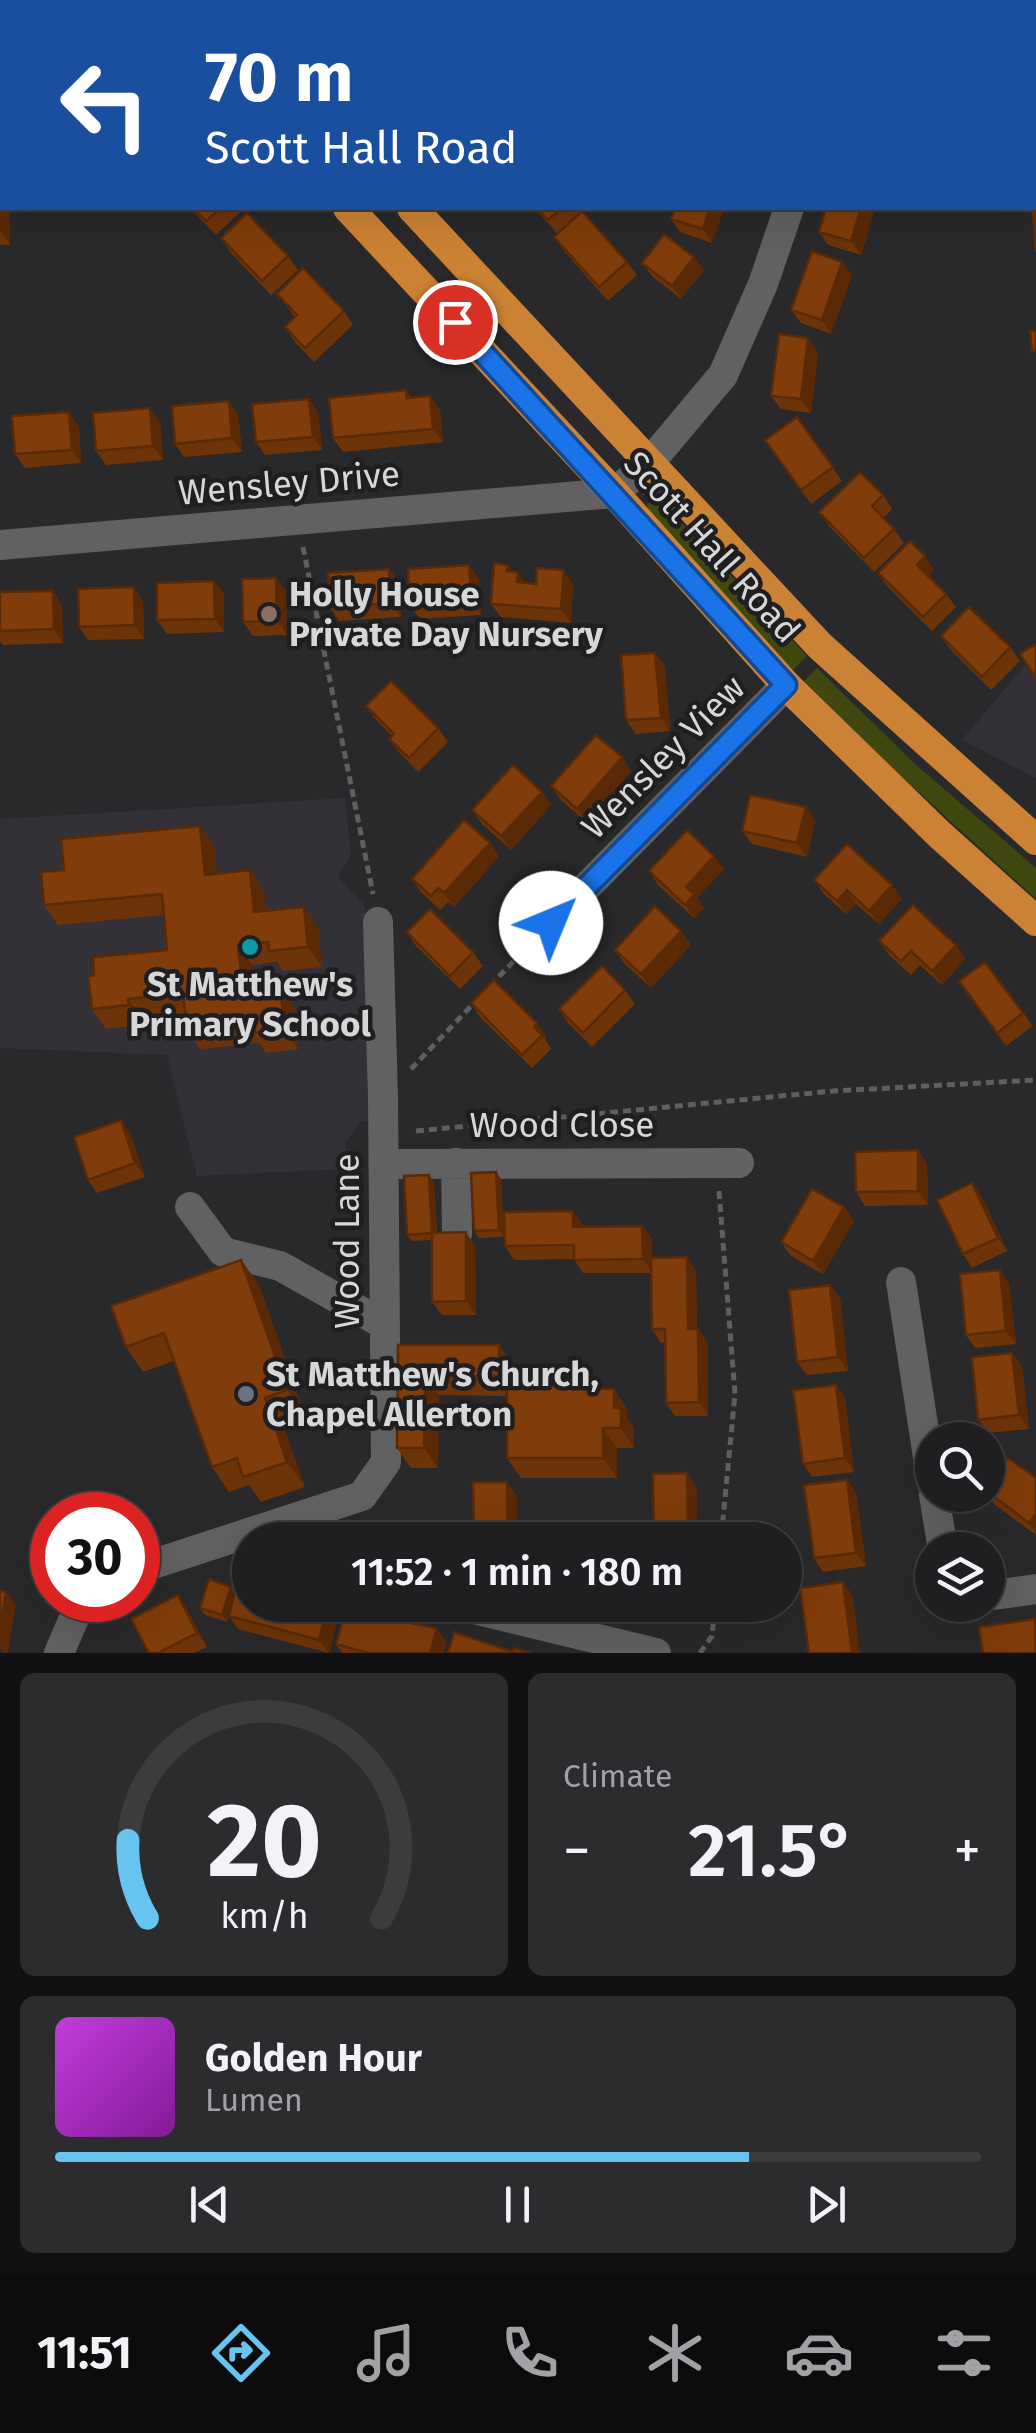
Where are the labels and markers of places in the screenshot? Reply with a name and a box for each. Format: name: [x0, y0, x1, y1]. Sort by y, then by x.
pin: [413, 280, 498, 365]
place label: Holly House Private Day Nursery: [289, 573, 604, 655]
marker: Holly House Private Day Nursery: [258, 603, 280, 625]
marker: St Matthew's Primary School: [239, 936, 261, 958]
place label: St Matthew's Primary School: [129, 963, 371, 1045]
place label: St Matthew's Church, Chapel Allerton: [266, 1353, 599, 1435]
marker: St Matthew's Church, Chapel Allerton: [235, 1383, 257, 1405]

